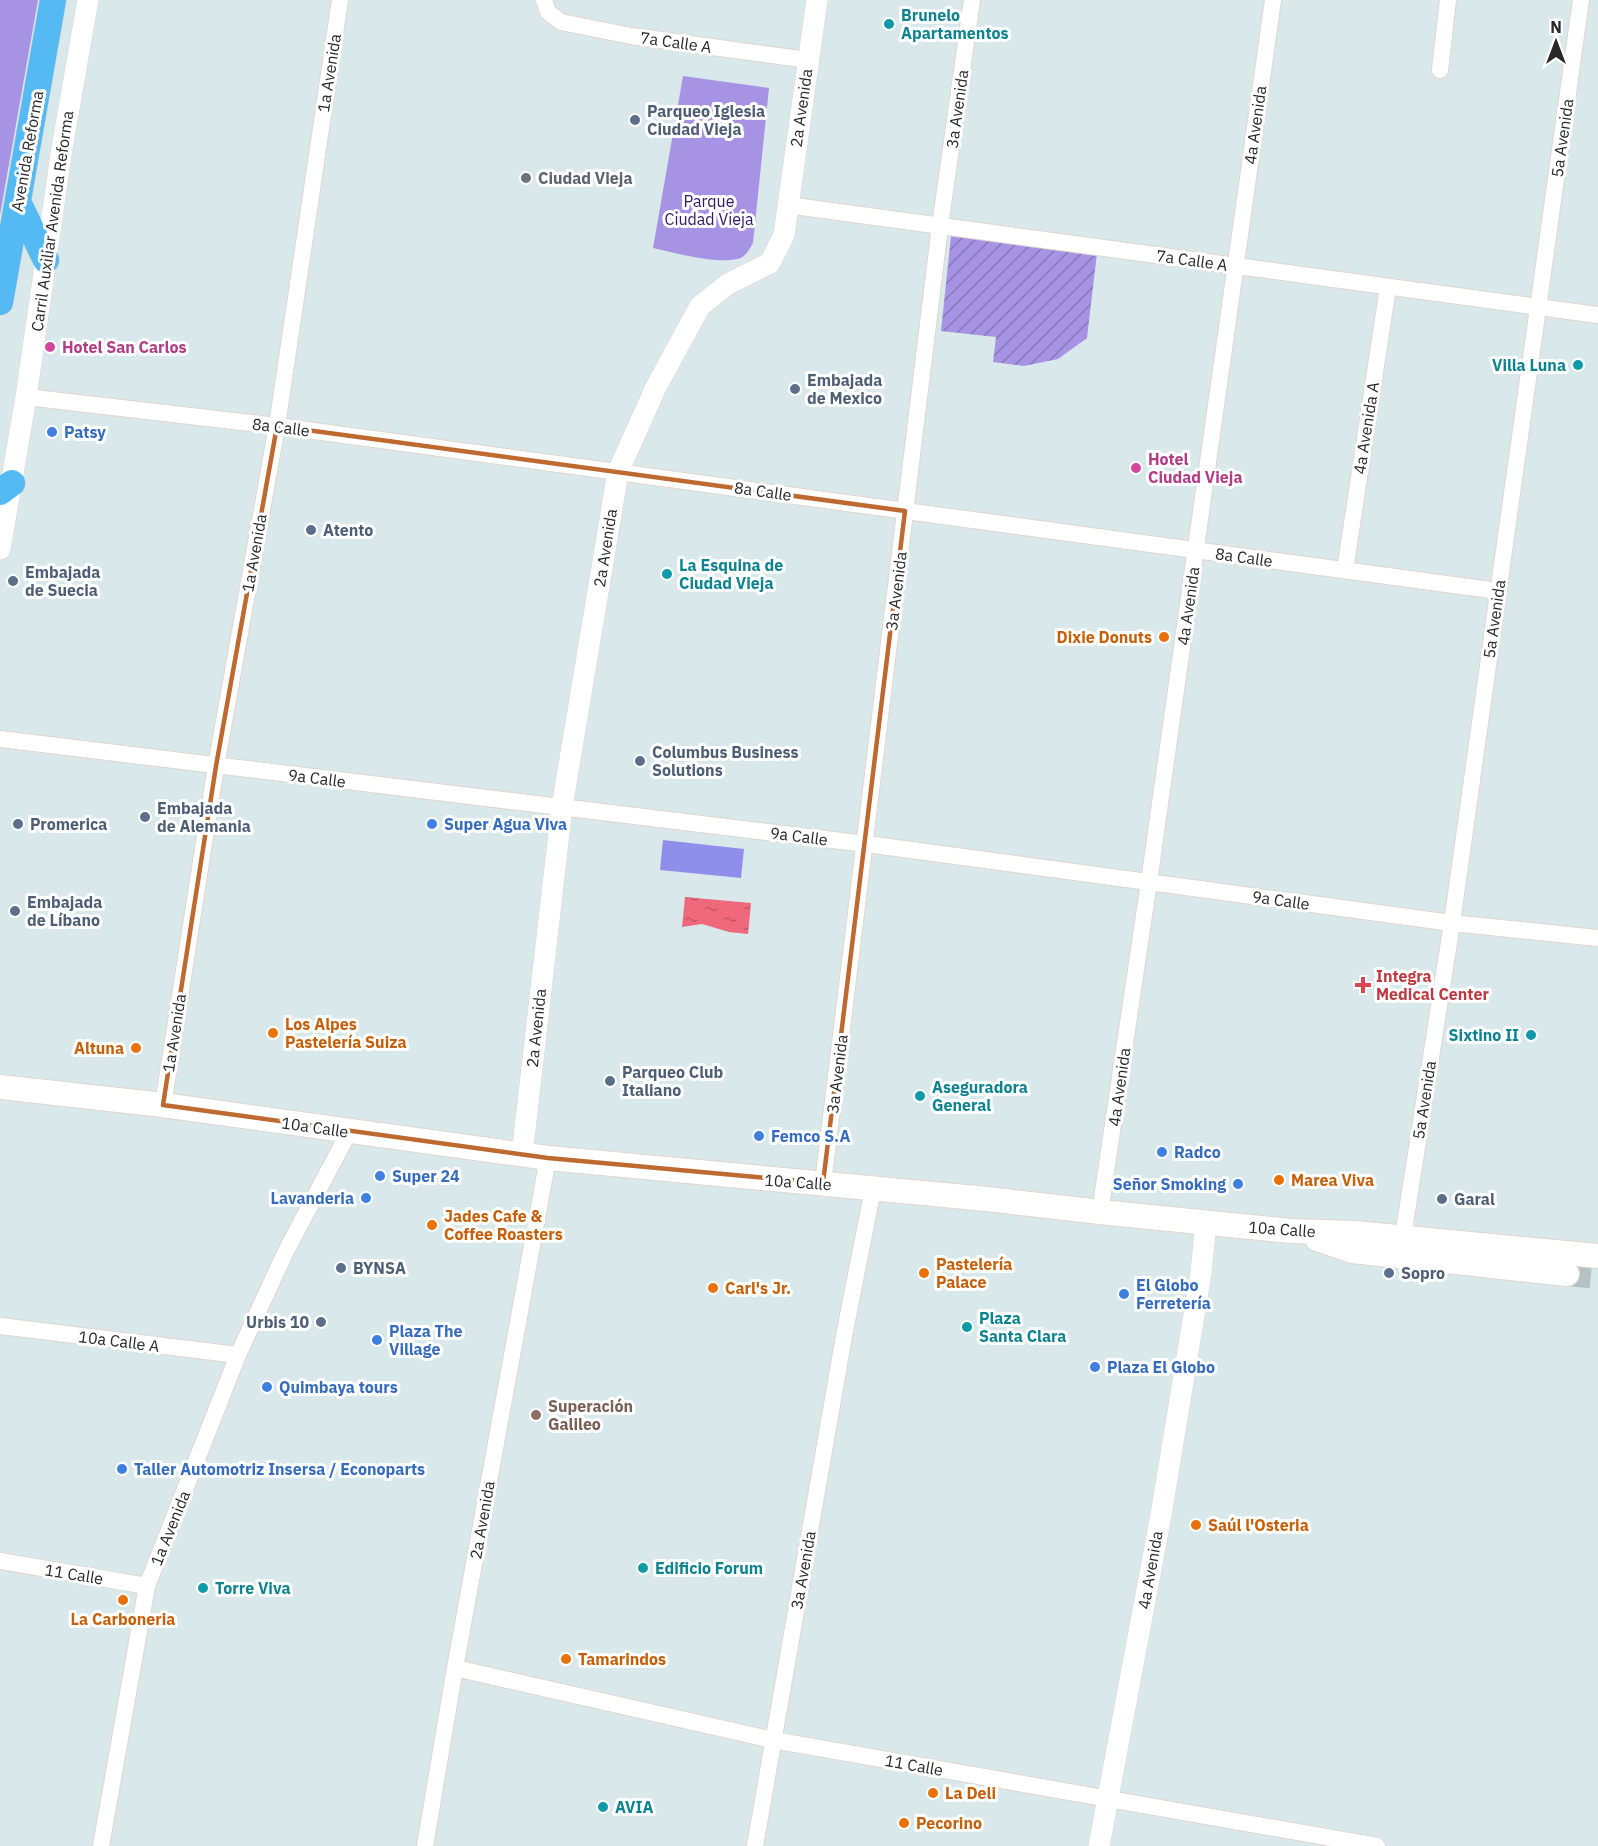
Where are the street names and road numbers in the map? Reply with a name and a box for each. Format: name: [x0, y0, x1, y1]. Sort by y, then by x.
street label: 7a Calle A: [639, 27, 713, 57]
street label: 1a Avenida: [313, 32, 345, 114]
street label: 2a Avenida: [786, 67, 816, 149]
street label: 3a Avenida: [942, 68, 972, 150]
street label: 4a Avenida: [1240, 84, 1270, 166]
street label: Avenida Reforma: [7, 89, 48, 213]
street label: 5a Avenida: [1547, 97, 1577, 179]
street label: Carril Auxiliar Avenida Reforma: [27, 109, 77, 333]
street label: 7a Calle A: [1155, 245, 1229, 275]
street label: 4a Avenida A: [1349, 380, 1383, 476]
street label: 8a Calle: [251, 414, 311, 440]
street label: 8a Calle: [733, 477, 793, 505]
street label: 2a Avenida: [589, 507, 621, 589]
street label: 1a Avenida: [237, 512, 271, 594]
street label: 8a Calle: [1214, 543, 1274, 571]
street label: 3a Avenida: [881, 550, 911, 632]
street label: 4a Avenida: [1173, 565, 1203, 647]
street label: 5a Avenida: [1479, 578, 1509, 660]
street label: 9a Calle: [287, 765, 347, 791]
street label: 9a Calle: [769, 823, 829, 849]
street label: 9a Calle: [1251, 886, 1311, 914]
street label: 2a Avenida: [522, 987, 550, 1068]
street label: 1a Avenida: [158, 992, 190, 1074]
street label: 3a Avenida: [822, 1033, 852, 1115]
street label: 4a Avenida: [1104, 1046, 1134, 1128]
street label: 5a Avenida: [1408, 1059, 1440, 1141]
street label: 10a Calle: [280, 1112, 350, 1142]
street label: 10a Calle: [764, 1170, 833, 1194]
street label: 10a Calle: [1248, 1217, 1317, 1241]
street label: 10a Calle A: [77, 1326, 161, 1356]
street label: 2a Avenida: [465, 1479, 499, 1561]
street label: 1a Avenida: [146, 1487, 194, 1569]
street label: 3a Avenida: [786, 1529, 820, 1611]
street label: 4a Avenida: [1133, 1529, 1167, 1611]
street label: 11 Calle: [43, 1560, 105, 1589]
street label: 11 Calle: [883, 1750, 945, 1780]

